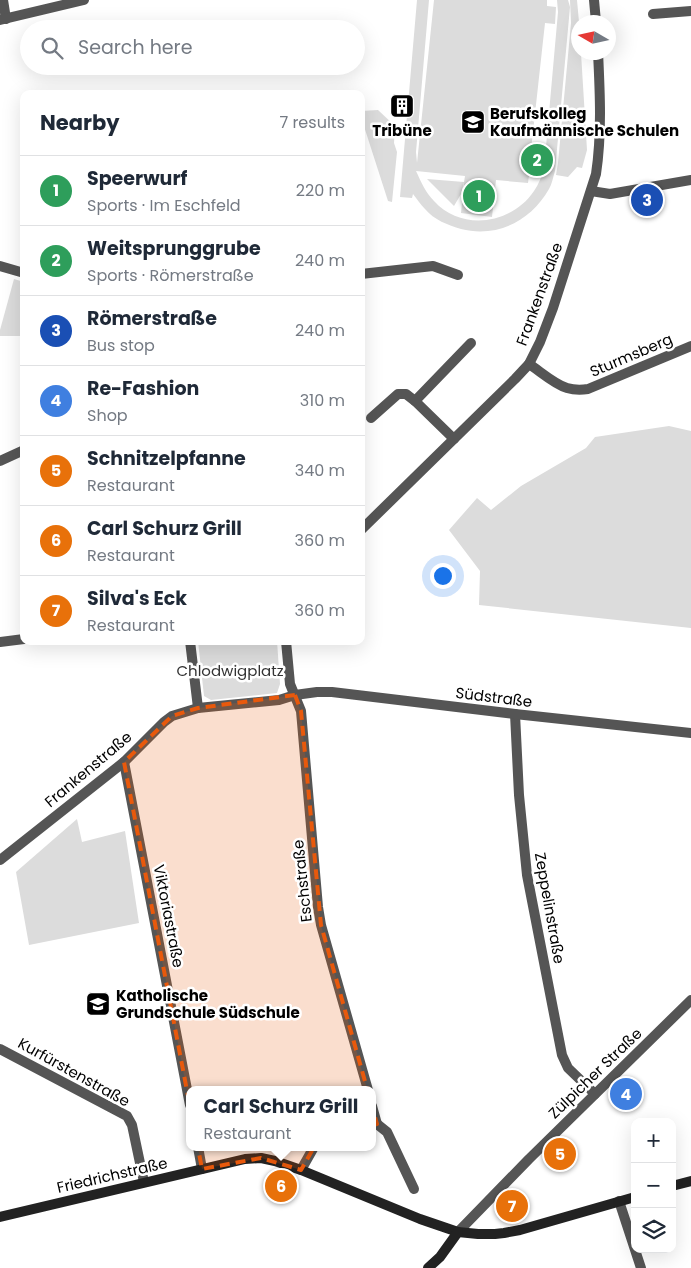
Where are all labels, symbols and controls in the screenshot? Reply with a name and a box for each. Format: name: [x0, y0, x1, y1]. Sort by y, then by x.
north arrow: [571, 15, 616, 60]
search box: [20, 20, 365, 75]
icon: search: [38, 34, 66, 62]
text: Search here: [78, 34, 192, 61]
building icon: Tribüne: [389, 93, 415, 119]
place label: Berufskolleg Kaufmännische Schulen: [490, 103, 679, 141]
text: Nearby: [40, 108, 120, 137]
school or university icon: Berufskolleg Kaufmännische Schulen: [460, 109, 486, 135]
text: 7 results: [279, 111, 345, 134]
place label: Tribüne: [372, 120, 432, 141]
pin: 2: [521, 141, 553, 179]
text: Speerwurf: [87, 165, 187, 192]
pin: 1: [463, 177, 495, 215]
text: 1: [53, 179, 59, 202]
text: 220 m: [296, 179, 345, 202]
pin: 3: [631, 181, 663, 219]
text: Sports · Im Eschfeld: [87, 194, 241, 217]
text: Weitsprunggrube: [87, 235, 261, 262]
street label: Frankenstraße: [511, 240, 567, 348]
text: 2: [51, 249, 61, 272]
text: 240 m: [295, 249, 345, 272]
text: Sports · Römerstraße: [87, 264, 254, 287]
text: Römerstraße: [87, 305, 217, 332]
text: 3: [51, 319, 61, 342]
text: 240 m: [295, 319, 345, 342]
street label: Sturmsberg: [586, 328, 676, 382]
text: Bus stop: [87, 334, 155, 357]
text: Re-Fashion: [87, 375, 199, 402]
text: 4: [51, 389, 61, 412]
text: 310 m: [300, 389, 345, 412]
text: Shop: [87, 404, 128, 427]
text: Schnitzelpfanne: [87, 445, 246, 472]
text: 5: [51, 459, 61, 482]
text: 340 m: [295, 459, 345, 482]
text: Restaurant: [87, 474, 175, 497]
text: Carl Schurz Grill: [87, 515, 242, 542]
text: 6: [51, 529, 61, 552]
text: 360 m: [295, 529, 345, 552]
text: Restaurant: [87, 544, 175, 567]
your location: [430, 563, 456, 589]
text: Silva's Eck: [87, 585, 187, 612]
text: 7: [52, 599, 60, 622]
text: 360 m: [295, 599, 345, 622]
text: Restaurant: [87, 614, 175, 637]
park label: Chlodwigplatz: [177, 660, 284, 681]
street label: Südstraße: [454, 682, 534, 712]
street label: Frankenstraße: [40, 726, 136, 812]
street label: Eschstraße: [287, 839, 317, 923]
street label: Zeppelinstraße: [530, 851, 570, 965]
street label: Viktoriastraße: [149, 863, 189, 969]
place label: Katholische Grundschule Südschule: [116, 985, 300, 1023]
school or university icon: Katholische Grundschule Südschule: [85, 991, 111, 1017]
street label: Zülpicher Straße: [544, 1023, 646, 1123]
street label: Kurfürstenstraße: [14, 1033, 134, 1111]
pin: 4: [610, 1075, 642, 1113]
popup: [186, 1086, 376, 1151]
text: Carl Schurz Grill: [204, 1093, 358, 1120]
map controls: [631, 1118, 676, 1253]
button: +: [631, 1118, 676, 1163]
text: Restaurant: [204, 1122, 291, 1145]
pin: 5: [544, 1135, 576, 1173]
street label: Friedrichstraße: [55, 1152, 169, 1198]
button: −: [631, 1163, 676, 1208]
pin: 6: [265, 1167, 297, 1205]
pin: 7: [496, 1187, 528, 1225]
button: layers: [631, 1208, 676, 1253]

